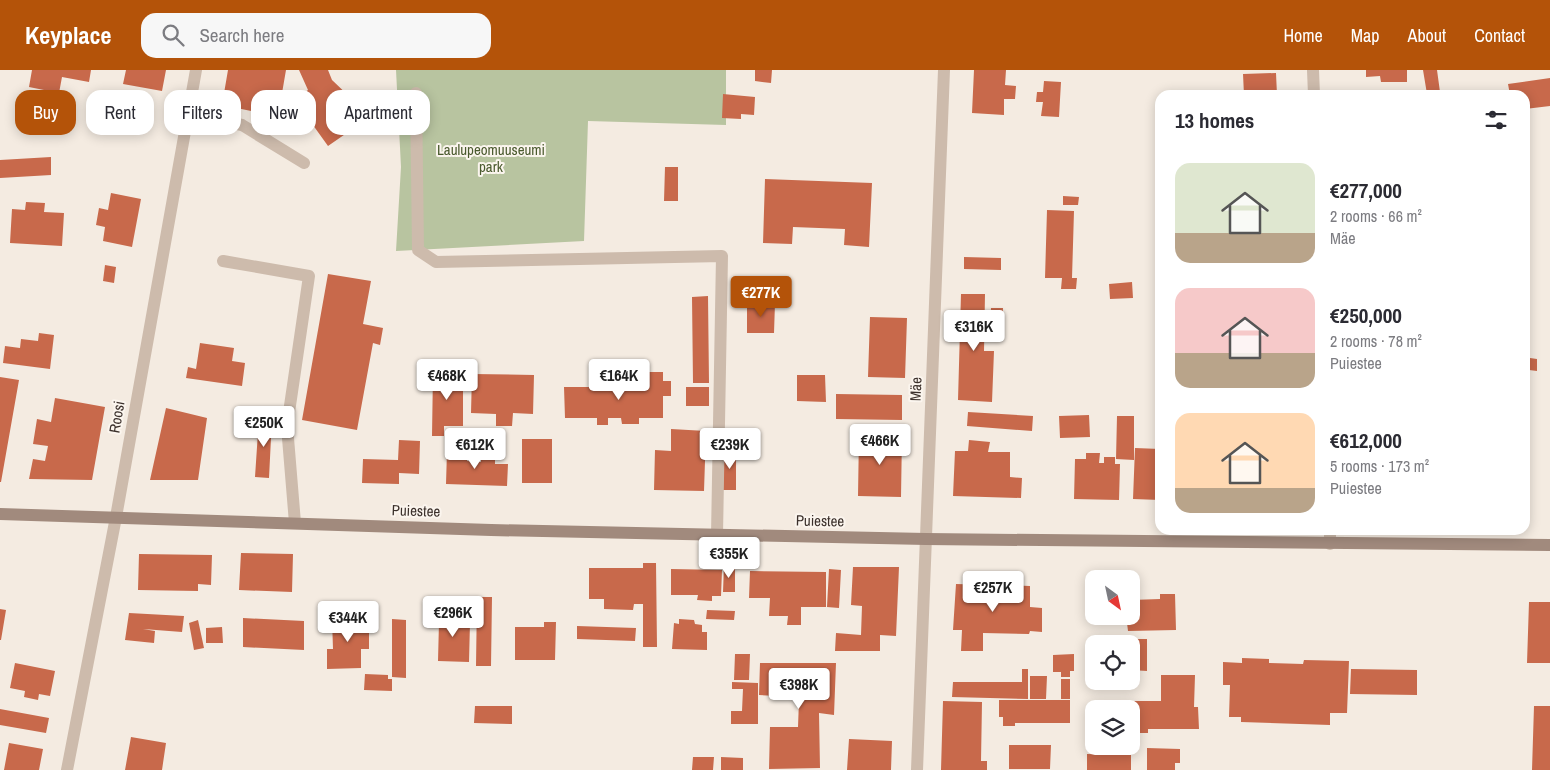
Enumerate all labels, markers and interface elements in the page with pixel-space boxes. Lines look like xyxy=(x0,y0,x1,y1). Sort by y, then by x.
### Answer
search box xyxy=(141,13,491,58)
text: Keyplace xyxy=(25,19,111,51)
icon: search xyxy=(159,21,187,49)
text: Search here xyxy=(199,22,284,48)
text: Home xyxy=(1283,23,1323,48)
text: Map xyxy=(1351,23,1380,48)
text: About xyxy=(1408,23,1446,48)
text: Contact xyxy=(1474,23,1525,48)
chip: Buy xyxy=(15,90,76,135)
chip: Rent xyxy=(86,90,154,135)
chip: Filters xyxy=(164,90,241,135)
chip: New xyxy=(251,90,316,135)
chip: Apartment xyxy=(326,90,430,135)
text: 13 homes xyxy=(1175,106,1254,135)
icon: filters xyxy=(1482,106,1510,134)
park label: Laulupeomuuseumi park xyxy=(437,139,545,177)
text: €277,000 xyxy=(1330,176,1402,205)
icon: home xyxy=(1215,183,1275,243)
text: 2 rooms · 66 m² xyxy=(1330,205,1422,227)
text: Mäe xyxy=(1330,227,1356,249)
pin: €277K xyxy=(726,276,796,318)
text: €277K xyxy=(742,281,780,303)
text: €250,000 xyxy=(1330,301,1402,330)
icon: home xyxy=(1215,308,1275,368)
pin: €316K xyxy=(939,310,1009,352)
text: €316K xyxy=(955,315,993,337)
text: 2 rooms · 78 m² xyxy=(1330,330,1422,352)
text: Puiestee xyxy=(1330,352,1382,374)
pin: €468K xyxy=(412,358,482,401)
pin: €164K xyxy=(584,358,654,401)
text: €468K xyxy=(428,364,466,386)
text: €164K xyxy=(600,364,638,386)
street label: Mäe xyxy=(905,377,926,401)
street label: Roosi xyxy=(103,399,130,435)
pin: €250K xyxy=(229,406,299,448)
text: €250K xyxy=(245,411,283,433)
pin: €466K xyxy=(845,424,915,466)
text: €612,000 xyxy=(1330,426,1402,455)
pin: €612K xyxy=(440,428,510,470)
pin: €239K xyxy=(695,428,765,470)
text: €466K xyxy=(861,429,899,451)
text: €612K xyxy=(456,433,494,455)
text: €239K xyxy=(711,433,749,455)
icon: home xyxy=(1215,433,1275,493)
text: 5 rooms · 173 m² xyxy=(1330,455,1429,477)
text: Puiestee xyxy=(1330,477,1382,499)
street label: Puiestee xyxy=(391,499,441,522)
street label: Puiestee xyxy=(796,510,845,531)
pin: €355K xyxy=(694,536,764,579)
text: €355K xyxy=(710,542,748,564)
pin: €257K xyxy=(958,570,1028,613)
north arrow xyxy=(1085,570,1140,625)
map controls xyxy=(1085,570,1140,755)
text: €257K xyxy=(974,576,1012,598)
pin: €296K xyxy=(418,596,488,638)
pin: €344K xyxy=(313,600,383,643)
text: €296K xyxy=(434,601,472,623)
text: €344K xyxy=(329,606,367,628)
button: locate xyxy=(1085,635,1140,690)
pin: €398K xyxy=(764,668,834,710)
text: €398K xyxy=(780,673,818,695)
button: layers xyxy=(1085,700,1140,755)

